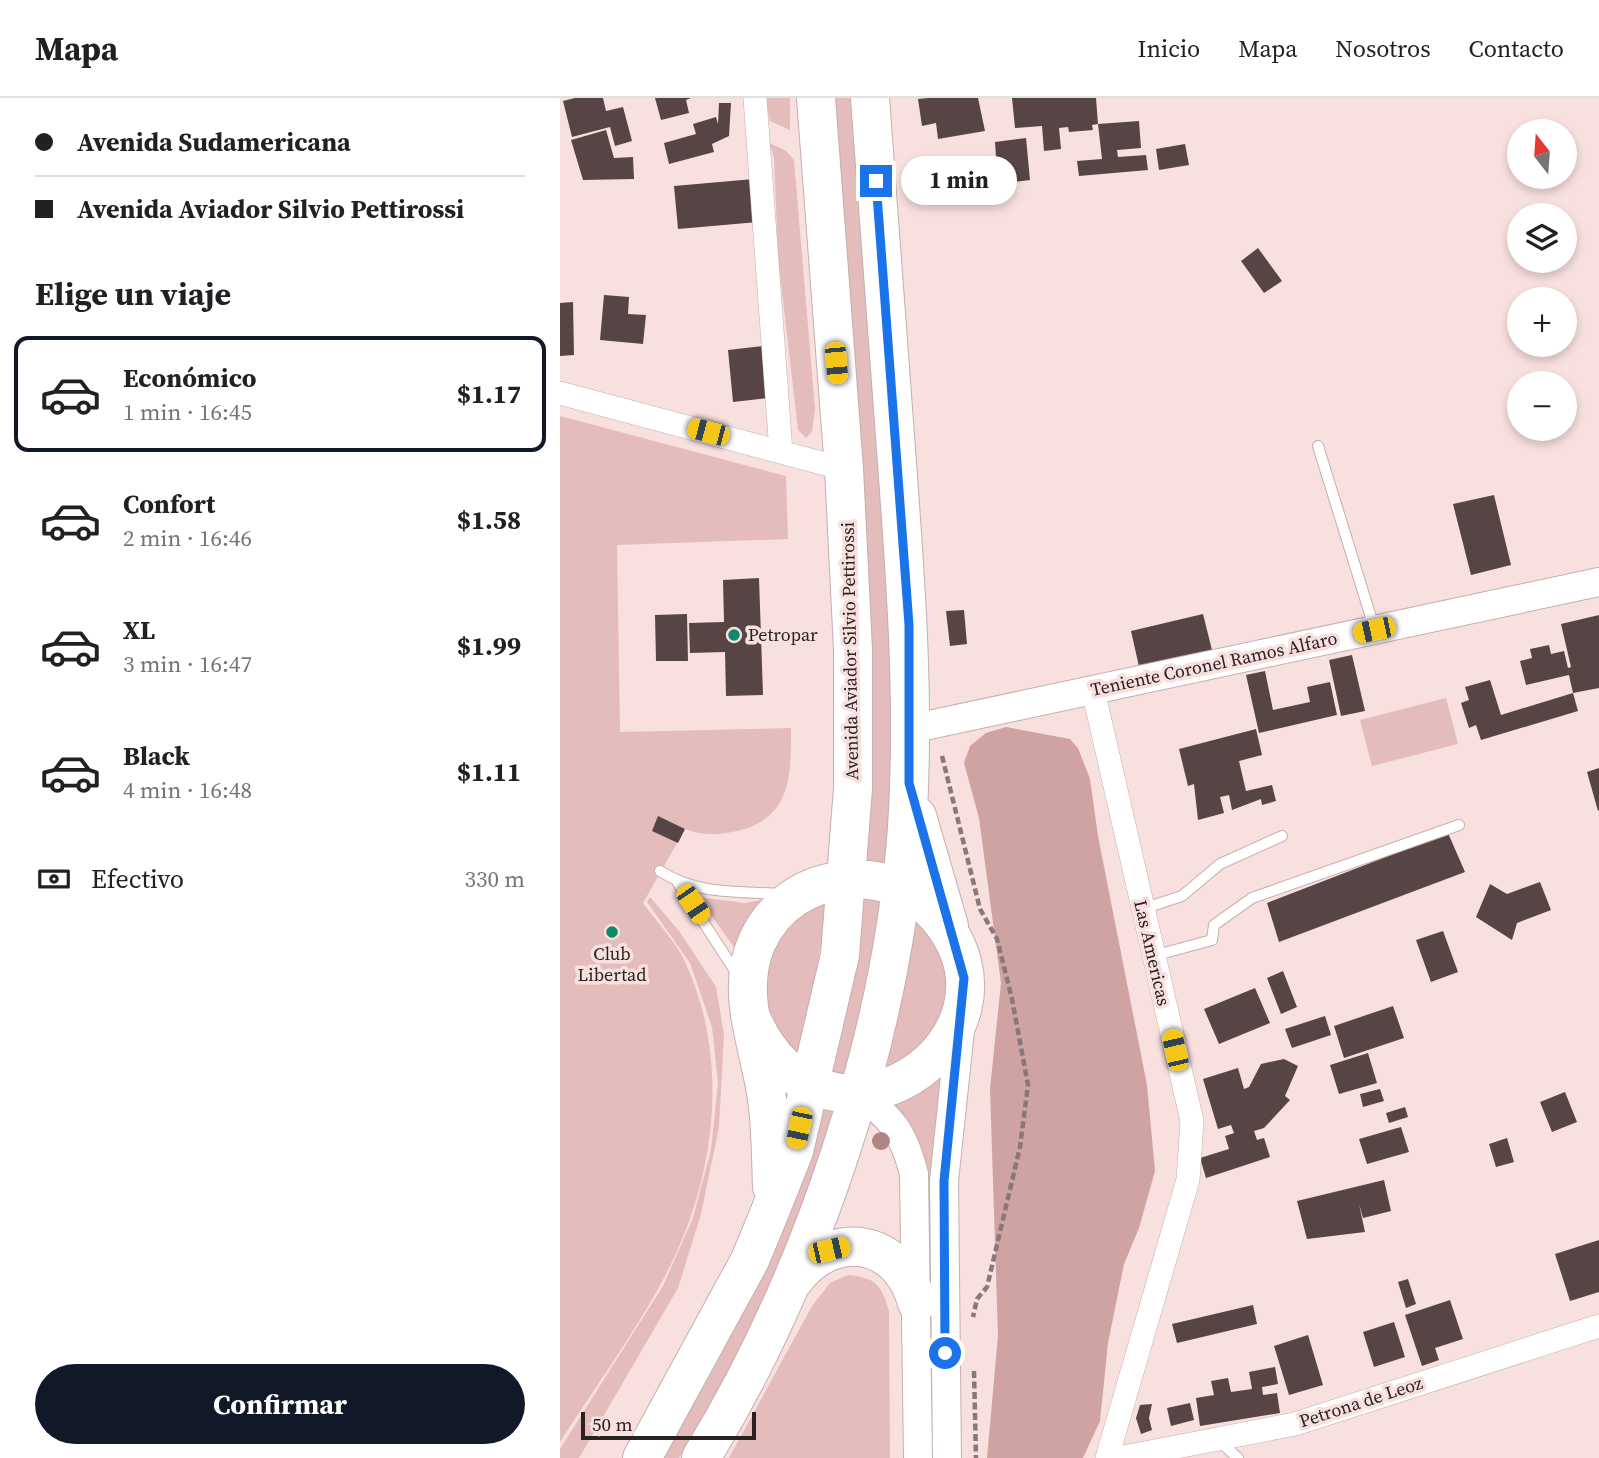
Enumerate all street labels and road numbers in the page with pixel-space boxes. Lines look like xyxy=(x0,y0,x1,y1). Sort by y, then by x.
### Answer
street label: Avenida Aviador Silvio Pettirossi xyxy=(835,522,864,780)
street label: Teniente Coronel Ramos Alfaro xyxy=(1088,625,1340,702)
street label: Las Americas xyxy=(1128,897,1177,1008)
street label: Petrona de Leoz xyxy=(1296,1370,1426,1433)

